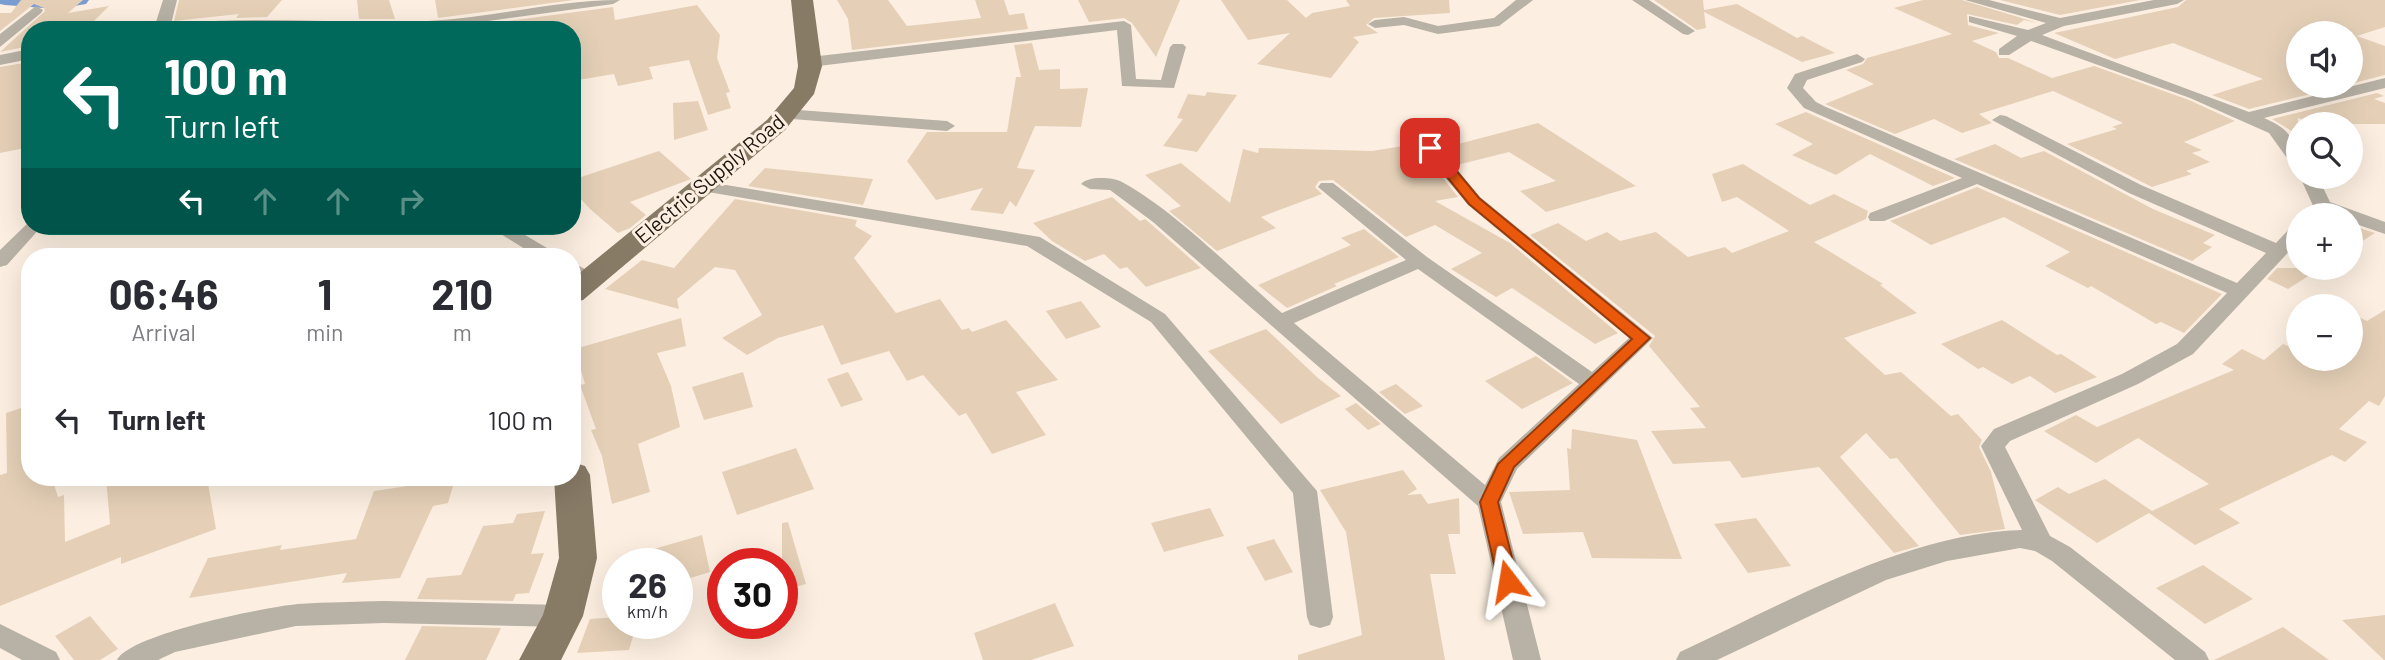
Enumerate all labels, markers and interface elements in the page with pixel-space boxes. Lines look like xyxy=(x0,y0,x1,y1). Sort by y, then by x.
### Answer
map controls xyxy=(2286,21,2363,371)
button: sound xyxy=(2286,21,2363,98)
text: 100 m xyxy=(164,46,288,105)
icon: left xyxy=(49,49,140,140)
text: Turn left xyxy=(164,106,281,144)
street label: Electric Supply Road xyxy=(629,108,789,248)
button: search xyxy=(2286,112,2363,189)
pin xyxy=(1400,118,1460,178)
icon: arrive xyxy=(1411,129,1449,167)
icon: left xyxy=(173,182,211,220)
icon: ahead xyxy=(246,182,284,220)
icon: ahead xyxy=(319,182,357,220)
icon: right xyxy=(392,182,430,220)
button: + xyxy=(2286,203,2363,280)
text: 06:46 xyxy=(109,268,218,318)
text: 1 xyxy=(317,268,332,318)
text: 210 xyxy=(431,268,493,318)
button: − xyxy=(2286,294,2363,371)
text: Arrival xyxy=(131,318,196,346)
text: min xyxy=(306,318,343,346)
text: m xyxy=(453,318,472,346)
icon: left xyxy=(49,401,87,439)
text: Turn left xyxy=(108,404,206,435)
text: 100 m xyxy=(488,404,553,435)
position arrow xyxy=(1471,544,1545,618)
speed limit sign: 30 xyxy=(707,548,798,639)
text: 26 xyxy=(628,563,667,605)
text: km/h xyxy=(627,600,668,622)

